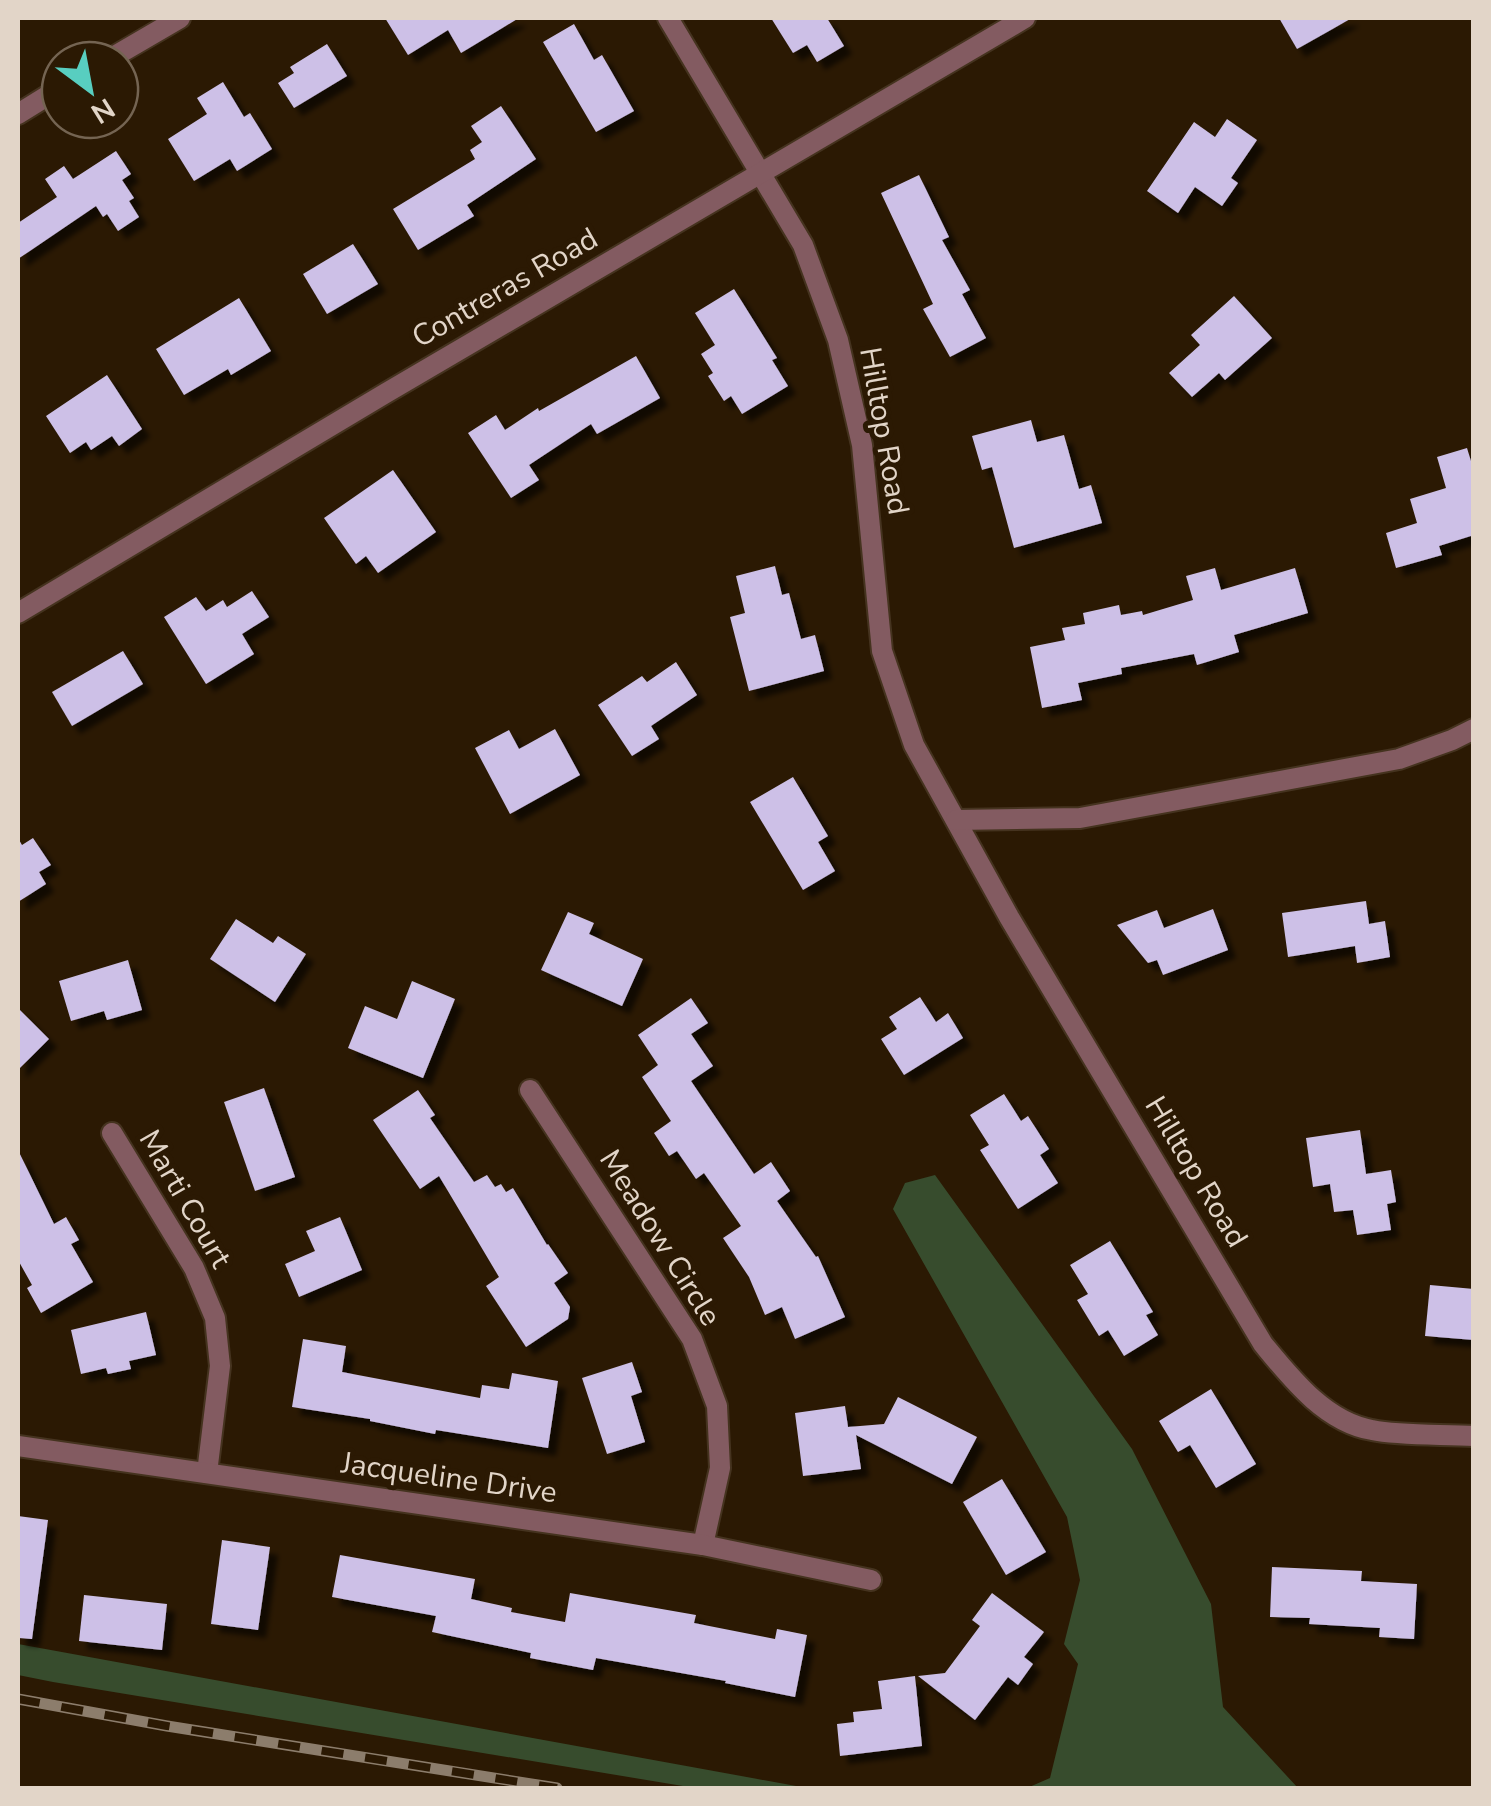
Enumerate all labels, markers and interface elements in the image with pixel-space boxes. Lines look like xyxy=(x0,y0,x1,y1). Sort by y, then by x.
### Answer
north arrow xyxy=(40,40,140,140)
text: N xyxy=(84,89,122,132)
street label: Contreras Road xyxy=(405,218,605,358)
street label: Hilltop Road xyxy=(849,344,919,518)
street label: Hilltop Road xyxy=(1135,1089,1257,1255)
street label: Marti Court xyxy=(129,1123,241,1276)
street label: Meadow Circle xyxy=(589,1142,731,1334)
street label: Jacqueline Drive xyxy=(338,1442,559,1513)

